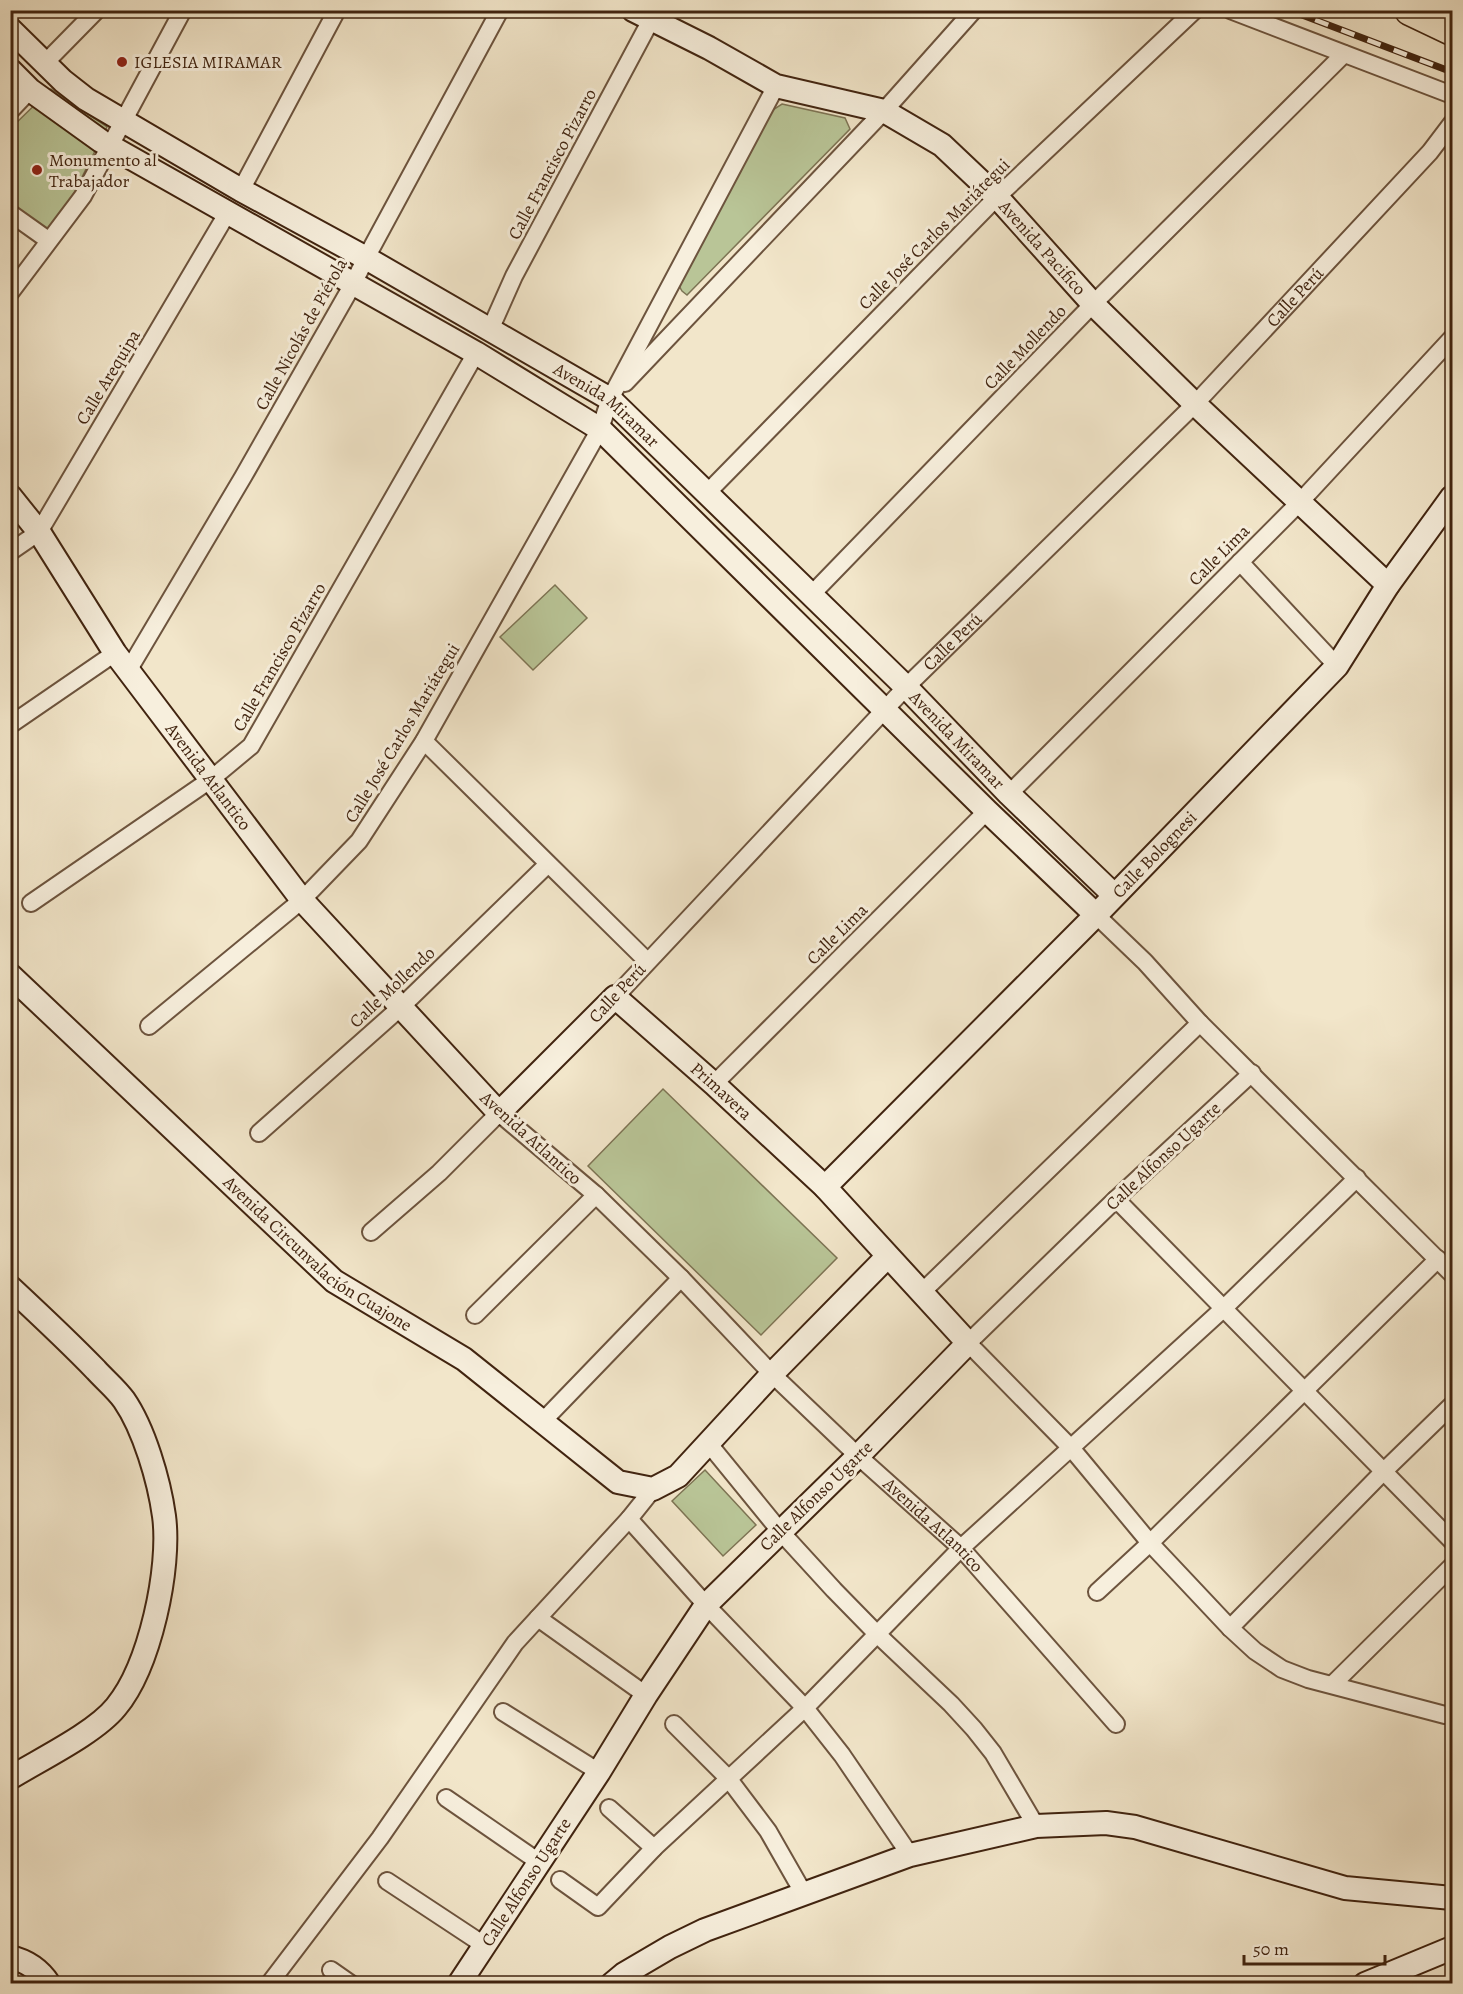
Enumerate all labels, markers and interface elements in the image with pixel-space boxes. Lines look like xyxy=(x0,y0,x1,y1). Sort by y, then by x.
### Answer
place label: IGLESIA MIRAMAR xyxy=(134,50,282,74)
marker: IGLESIA MIRAMAR xyxy=(115,55,129,69)
street label: Calle Francisco Pizarro xyxy=(502,84,602,244)
place label: Monumento al Trabajador xyxy=(49,148,157,193)
street label: Calle José Carlos Mariátegui xyxy=(853,153,1015,315)
marker: Monumento al Trabajador xyxy=(30,163,44,177)
street label: Avenida Pacifico xyxy=(993,194,1092,301)
street label: Calle Nicolás de Piérola xyxy=(249,253,353,414)
street label: Calle Perú xyxy=(1261,262,1329,332)
street label: Calle Mollendo xyxy=(978,299,1072,395)
street label: Calle Arequipa xyxy=(70,324,146,429)
street label: Avenida Miramar xyxy=(548,356,665,453)
street label: Calle Lima xyxy=(1183,519,1255,591)
street label: Calle Francisco Pizarro xyxy=(227,578,331,736)
street label: Calle Perú xyxy=(917,607,987,676)
street label: Calle José Carlos Mariátegui xyxy=(339,639,465,827)
street label: Avenida Miramar xyxy=(903,685,1010,795)
street label: Avenida Atlantico xyxy=(159,717,257,835)
street label: Calle Bolognesi xyxy=(1107,806,1202,903)
street label: Calle Lima xyxy=(801,898,873,970)
street label: Calle Mollendo xyxy=(344,941,440,1033)
street label: Calle Perú xyxy=(583,958,651,1028)
street label: Primavera xyxy=(685,1057,758,1126)
street label: Avenida Atlantico xyxy=(474,1085,587,1190)
street label: Calle Alfonso Ugarte xyxy=(1100,1096,1226,1216)
street label: Avenida Circunvalación Cuajone xyxy=(217,1170,416,1337)
street label: Calle Alfonso Ugarte xyxy=(754,1436,878,1556)
street label: Avenida Atlantico xyxy=(877,1471,989,1577)
street label: Calle Alfonso Ugarte xyxy=(475,1813,577,1951)
scale bar xyxy=(1244,1928,1385,1966)
text: 50 m xyxy=(1253,1937,1289,1961)

